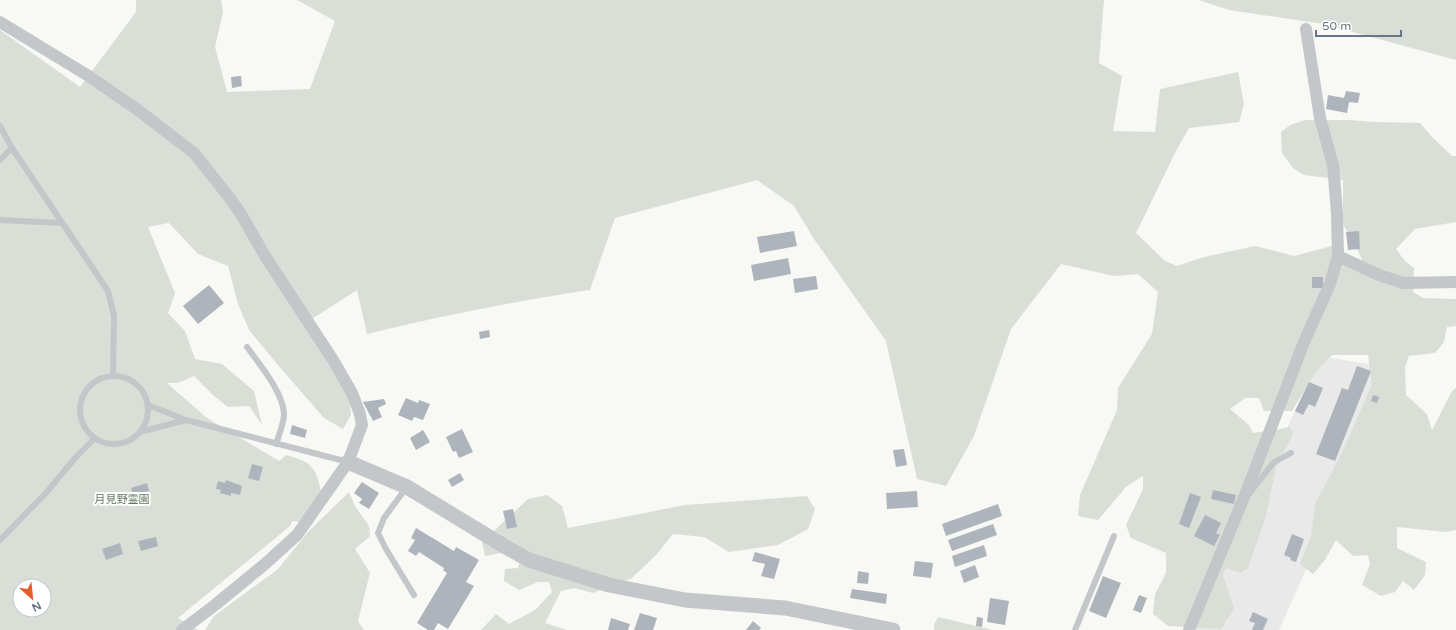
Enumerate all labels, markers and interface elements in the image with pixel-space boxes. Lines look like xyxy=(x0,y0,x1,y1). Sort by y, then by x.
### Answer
scale bar xyxy=(1316,12,1401,38)
text: 50 m xyxy=(1322,19,1351,33)
park label: 月見野霊園 xyxy=(95,493,150,506)
north arrow xyxy=(12,578,52,618)
text: N xyxy=(29,599,43,614)

